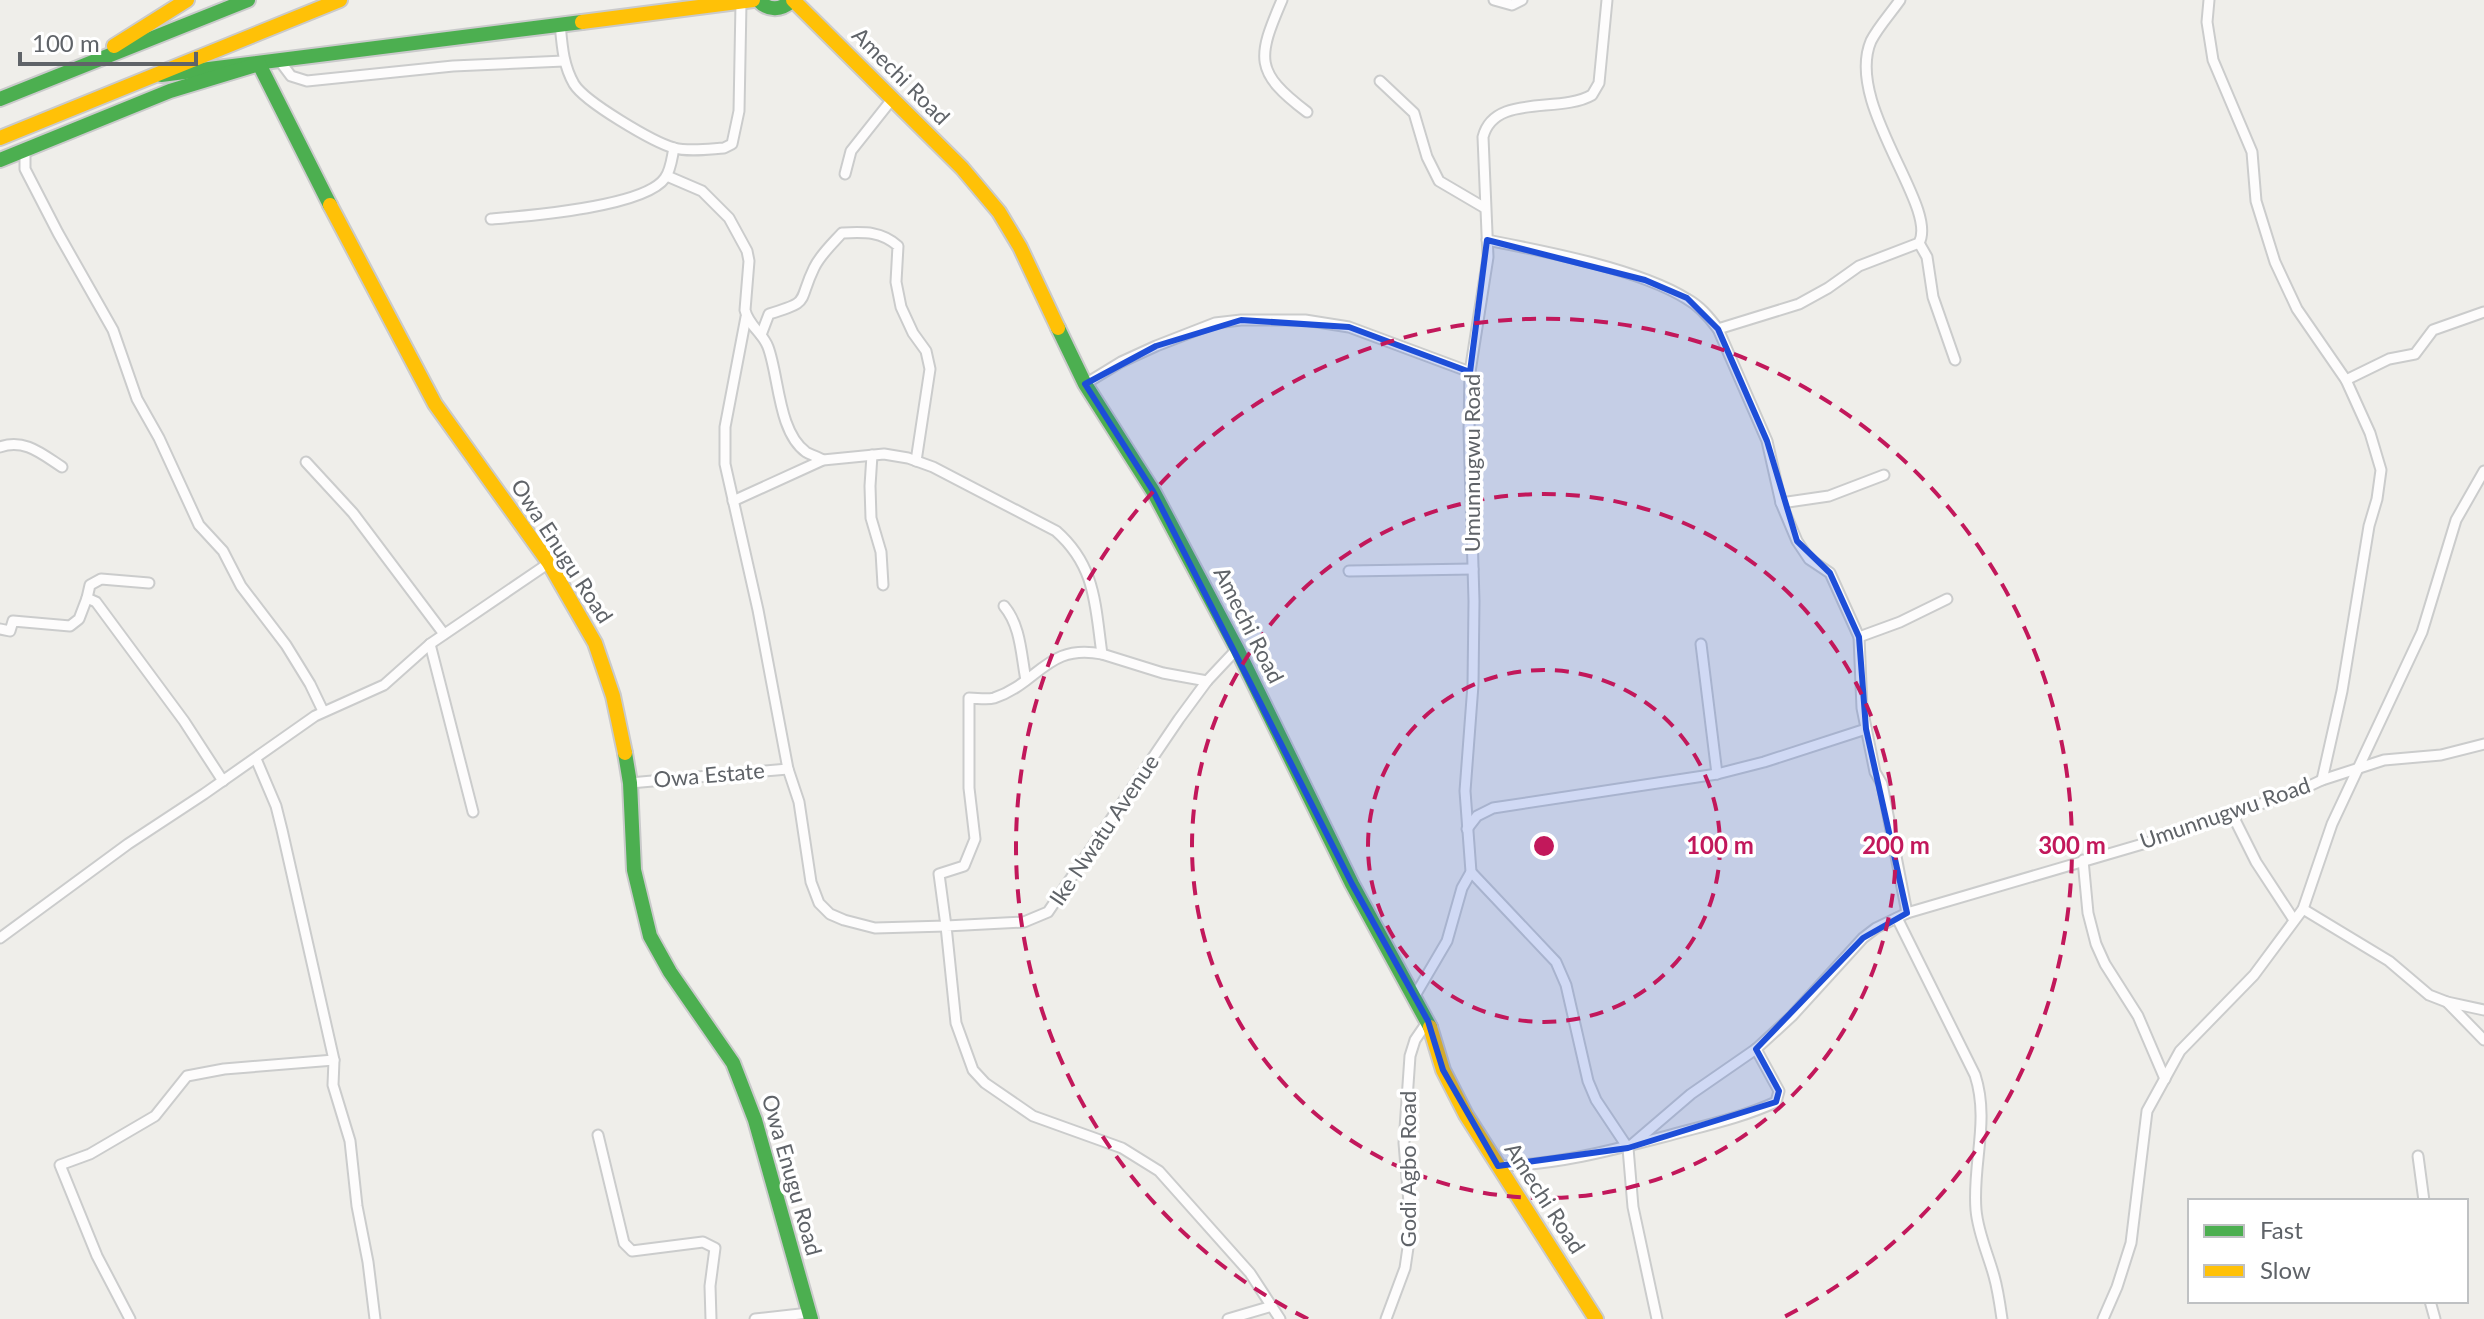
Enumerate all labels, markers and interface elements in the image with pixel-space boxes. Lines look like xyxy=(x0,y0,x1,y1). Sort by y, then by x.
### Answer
scale bar xyxy=(20,16,196,66)
street label: Amechi Road xyxy=(847,21,956,130)
text: 100 m xyxy=(32,28,100,57)
street label: Umunnugwu Road xyxy=(1458,374,1485,552)
street label: Owa Enugu Road xyxy=(506,474,619,628)
street label: Amechi Road xyxy=(1209,562,1290,688)
street label: Ike Nwatu Avenue xyxy=(1043,749,1164,910)
street label: Owa Estate xyxy=(652,756,766,793)
street label: Umunnugwu Road xyxy=(2136,771,2314,854)
text: 100 m xyxy=(1686,830,1754,859)
text: 200 m xyxy=(1862,830,1930,859)
text: 300 m xyxy=(2038,830,2106,859)
centre of rings xyxy=(1530,832,1558,860)
street label: Owa Enugu Road xyxy=(757,1091,828,1259)
street label: Godi Agbo Road xyxy=(1394,1091,1421,1247)
street label: Amechi Road xyxy=(1499,1137,1591,1258)
legend xyxy=(2188,1199,2468,1303)
text: Fast xyxy=(2260,1215,2303,1244)
text: Slow xyxy=(2260,1255,2311,1284)

